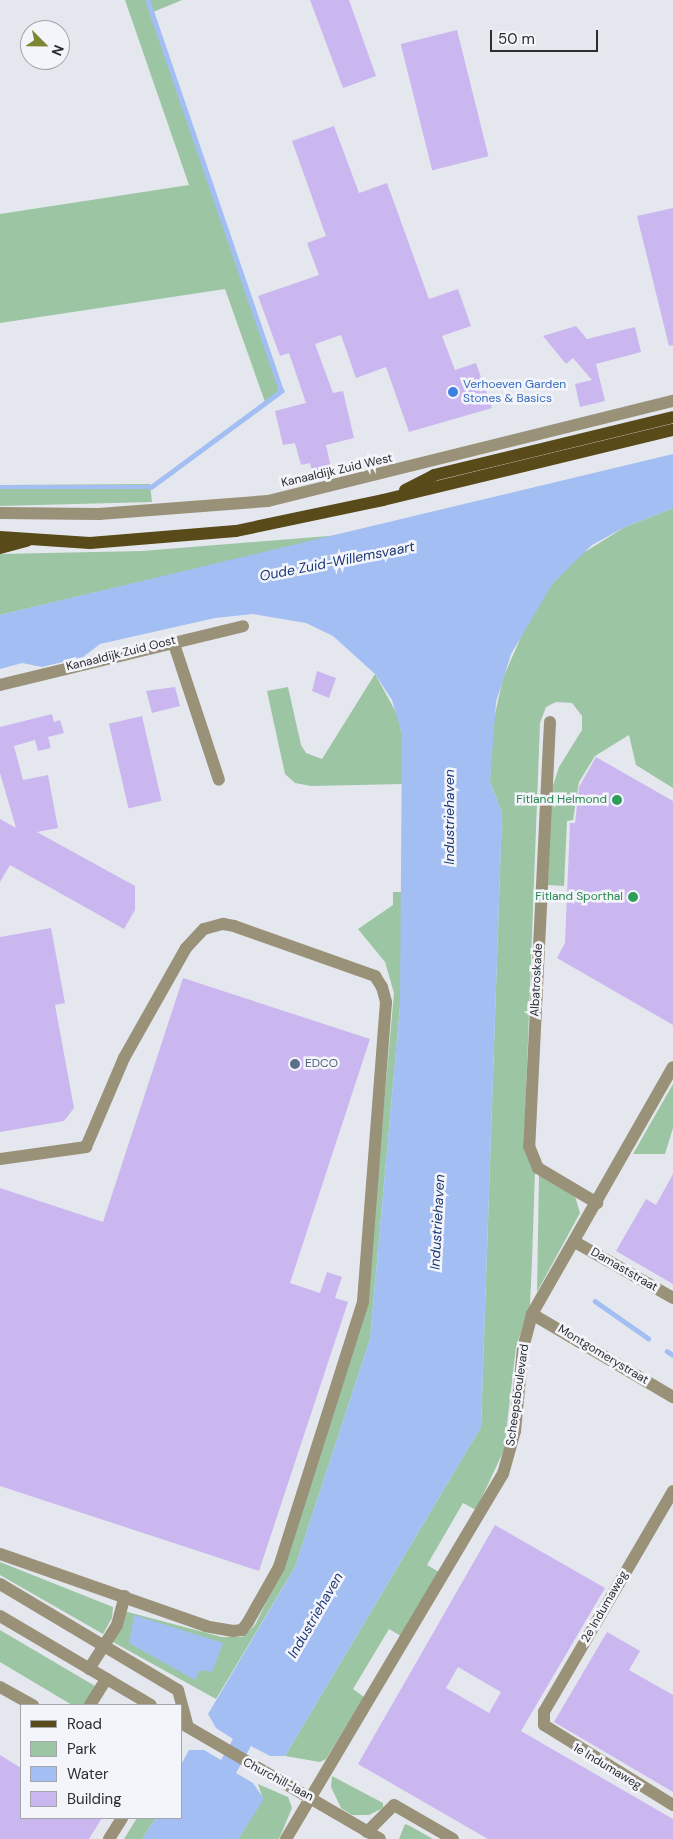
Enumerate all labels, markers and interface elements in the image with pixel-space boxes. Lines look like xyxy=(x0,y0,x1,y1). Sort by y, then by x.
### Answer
north arrow xyxy=(20,20,70,70)
scale bar xyxy=(493,20,600,52)
text: 50 m xyxy=(498,29,535,49)
text: N xyxy=(48,42,68,59)
place label: Verhoeven Garden Stones & Basics xyxy=(463,378,566,406)
marker: Verhoeven Garden Stones & Basics xyxy=(447,386,459,398)
street label: Kanaaldijk Zuid West xyxy=(280,451,394,491)
water label: Oude Zuid-Willemsvaart xyxy=(258,538,416,584)
street label: Kanaaldijk Zuid Oost xyxy=(65,633,177,675)
water label: Industriehaven xyxy=(441,769,457,865)
place label: Fitland Helmond xyxy=(516,793,607,807)
marker: Fitland Helmond xyxy=(611,794,623,806)
place label: Fitland Sporthal xyxy=(535,890,623,904)
marker: Fitland Sporthal xyxy=(627,891,639,903)
street label: Albatroskade xyxy=(528,943,546,1017)
place label: EDCO xyxy=(305,1057,338,1071)
marker: EDCO xyxy=(289,1058,301,1070)
water label: Industriehaven xyxy=(426,1174,448,1270)
street label: Damaststraat xyxy=(588,1245,660,1295)
street label: Montgomerystraat xyxy=(555,1322,651,1388)
street label: Scheepsboulevard xyxy=(504,1343,532,1447)
water label: Industriehaven xyxy=(284,1569,346,1661)
street label: 2e Indumaweg xyxy=(579,1569,631,1645)
legend xyxy=(20,1704,182,1819)
text: Road xyxy=(67,1714,102,1734)
text: Park xyxy=(67,1739,97,1759)
street label: 1e Indumaweg xyxy=(570,1741,644,1793)
street label: Churchill-laan xyxy=(240,1755,316,1805)
text: Water xyxy=(67,1764,108,1784)
text: Building xyxy=(67,1789,122,1809)

